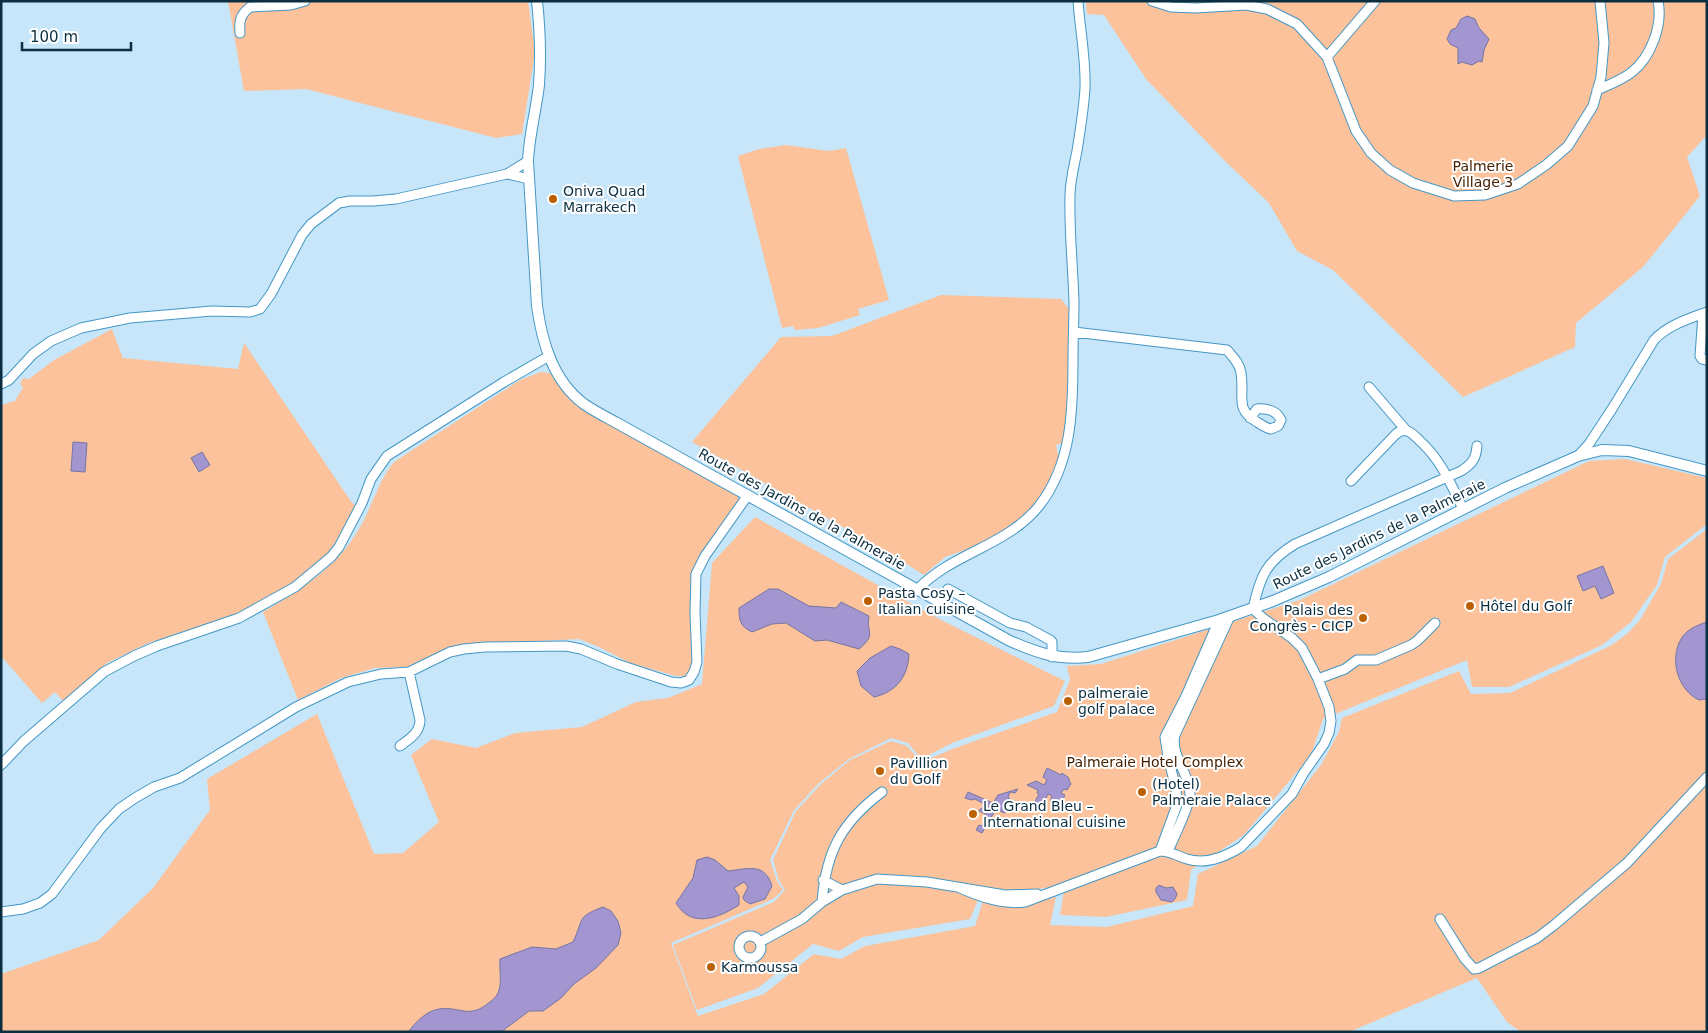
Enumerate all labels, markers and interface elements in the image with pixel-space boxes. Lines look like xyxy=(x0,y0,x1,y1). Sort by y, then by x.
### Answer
scale bar xyxy=(22,20,131,52)
text: 100 m xyxy=(30,28,78,46)
park label: Palmerie Village 3 xyxy=(1453,158,1513,190)
place label: Oniva Quad Marrakech xyxy=(563,183,645,215)
marker: Oniva Quad Marrakech xyxy=(547,193,559,205)
street label: Route des Jardins de la Palmeraie xyxy=(696,445,908,573)
street label: Route des Jardins de la Palmeraie xyxy=(1270,475,1488,593)
place label: Pasta Cosy – Italian cuisine xyxy=(878,585,975,617)
marker: Pasta Cosy – Italian cuisine xyxy=(862,595,874,607)
place label: Hôtel du Golf xyxy=(1480,598,1573,614)
marker: Hôtel du Golf xyxy=(1464,600,1476,612)
place label: Palais des Congrès - CICP xyxy=(1249,602,1353,634)
marker: Palais des Congrès - CICP xyxy=(1357,612,1369,624)
place label: palmeraie golf palace xyxy=(1078,685,1155,717)
marker: palmeraie golf palace xyxy=(1062,695,1074,707)
park label: Palmeraie Hotel Complex xyxy=(1067,754,1243,770)
place label: Pavillion du Golf xyxy=(890,755,948,787)
marker: Pavillion du Golf xyxy=(874,765,886,777)
place label: (Hotel) Palmeraie Palace xyxy=(1152,776,1271,808)
marker: (Hotel) Palmeraie Palace xyxy=(1136,786,1148,798)
place label: Le Grand Bleu – International cuisine xyxy=(983,798,1126,830)
marker: Le Grand Bleu – International cuisine xyxy=(967,808,979,820)
place label: Karmoussa xyxy=(721,959,798,975)
marker: Karmoussa xyxy=(705,961,717,973)

